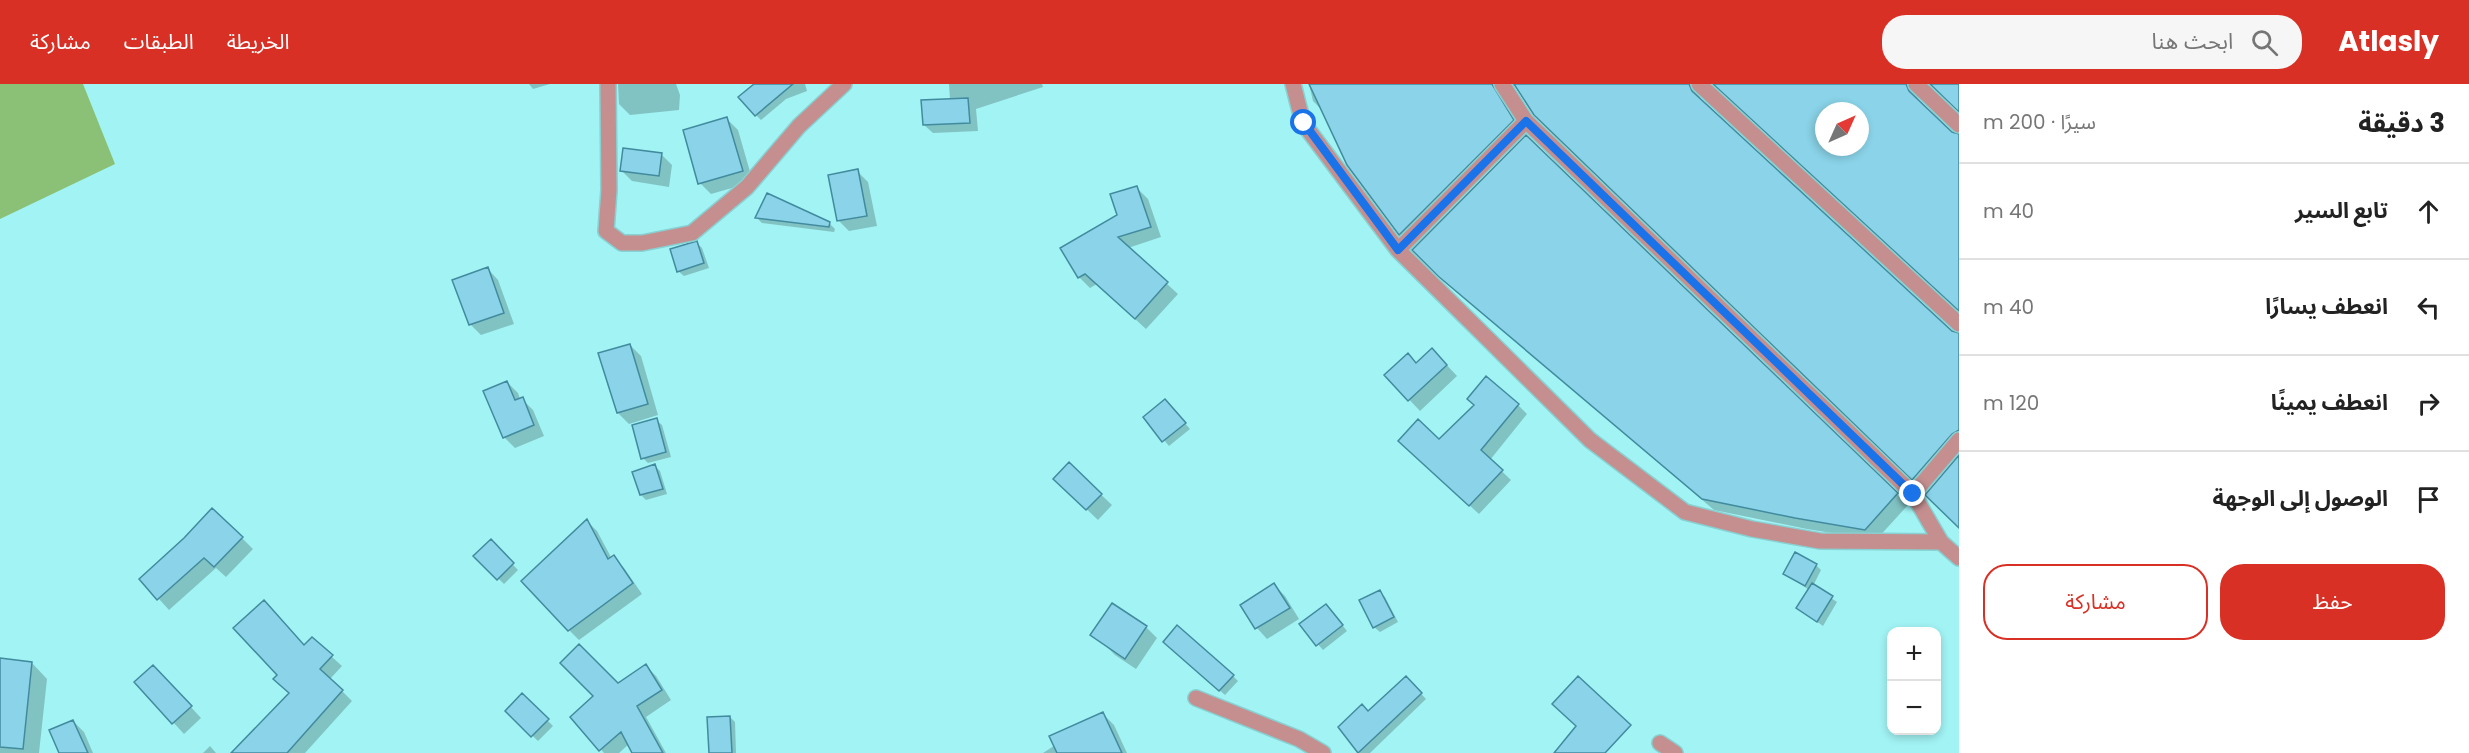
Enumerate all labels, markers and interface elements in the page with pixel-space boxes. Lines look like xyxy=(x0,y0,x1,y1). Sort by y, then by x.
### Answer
search box xyxy=(1882,15,2302,69)
text: Atlasly xyxy=(2338,22,2439,61)
text: ابحث هنا xyxy=(2151,26,2233,57)
icon: search xyxy=(2248,26,2281,59)
text: مشاركة xyxy=(30,27,91,56)
text: الطبقات xyxy=(124,27,194,56)
text: الخريطة xyxy=(227,27,290,56)
north arrow xyxy=(1815,102,1869,156)
text: 3 دقيقة xyxy=(2358,105,2445,141)
text: سيرًا · 200 m xyxy=(1983,108,2096,136)
route start xyxy=(1290,109,1316,135)
text: تابع السير xyxy=(2295,195,2388,226)
icon: ahead xyxy=(2412,195,2445,228)
text: 40 m xyxy=(1983,197,2034,225)
text: انعطف يسارًا xyxy=(2265,291,2388,322)
icon: left xyxy=(2412,291,2445,324)
text: 40 m xyxy=(1983,293,2034,321)
text: انعطف يمينًا xyxy=(2271,387,2388,418)
icon: right xyxy=(2412,387,2445,420)
text: 120 m xyxy=(1983,389,2039,417)
route end xyxy=(1899,480,1925,506)
text: الوصول إلى الوجهة xyxy=(2213,483,2388,514)
icon: arrive xyxy=(2412,483,2445,516)
button: مشاركة xyxy=(1983,564,2208,640)
button: حفظ xyxy=(2220,564,2445,640)
map controls xyxy=(1887,627,1941,735)
button: + xyxy=(1887,627,1941,681)
button: − xyxy=(1887,681,1941,735)

